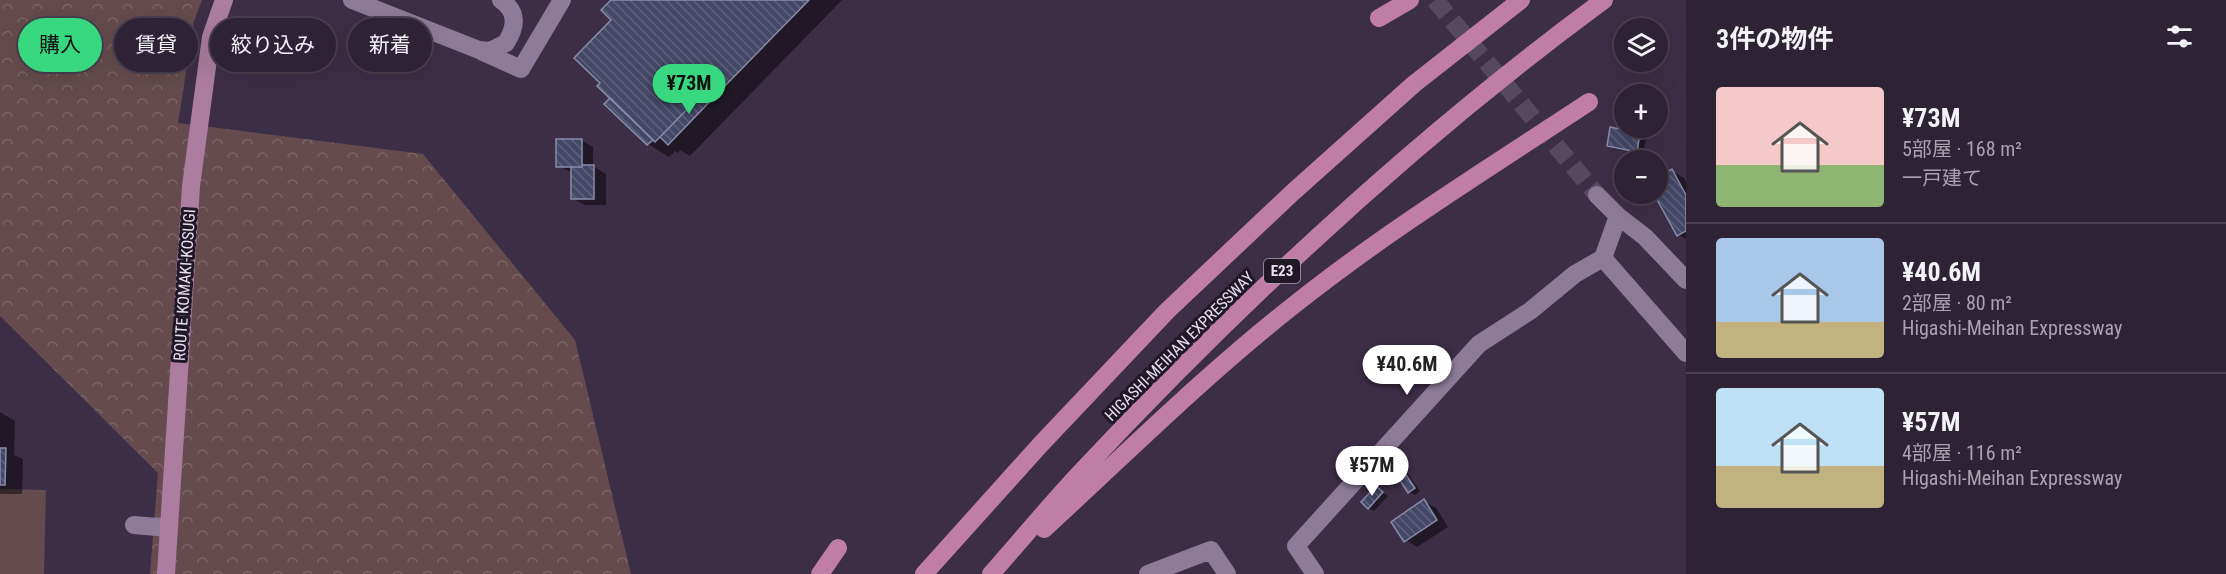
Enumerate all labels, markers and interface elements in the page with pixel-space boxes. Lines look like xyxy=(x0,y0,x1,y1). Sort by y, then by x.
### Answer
chip: 購入 xyxy=(18,18,102,72)
chip: 賃貸 xyxy=(114,18,198,72)
chip: 絞り込み xyxy=(210,18,336,72)
chip: 新着 xyxy=(348,18,432,72)
map controls xyxy=(1614,18,1668,204)
button: layers xyxy=(1614,18,1668,72)
icon: filters xyxy=(2163,20,2196,53)
text: 3件の物件 xyxy=(1716,24,1833,54)
pin: ¥73M xyxy=(653,64,725,115)
text: ¥73M xyxy=(667,71,711,95)
button: + xyxy=(1614,84,1668,138)
text: ¥73M xyxy=(1902,103,1960,133)
icon: home xyxy=(1764,111,1836,183)
text: 5部屋 · 168 m² xyxy=(1902,137,2022,161)
button: − xyxy=(1614,150,1668,204)
text: 一戸建て xyxy=(1902,166,1982,190)
street label: ROUTE KOMAKI-KOSUGI xyxy=(170,208,199,362)
text: ¥40.6M xyxy=(1902,257,1981,287)
road number: E23 xyxy=(1264,259,1300,283)
icon: home xyxy=(1764,262,1836,334)
street label: HIGASHI-MEIHAN EXPRESSWAY xyxy=(1101,267,1258,425)
text: 2部屋 · 80 m² xyxy=(1902,291,2012,315)
text: Higashi-Meihan Expressway xyxy=(1902,316,2122,340)
pin: ¥40.6M xyxy=(1358,345,1456,396)
text: ¥40.6M xyxy=(1377,352,1437,376)
text: ¥57M xyxy=(1902,407,1960,437)
icon: home xyxy=(1764,412,1836,484)
text: 4部屋 · 116 m² xyxy=(1902,441,2022,465)
pin: ¥57M xyxy=(1336,446,1408,497)
text: ¥57M xyxy=(1350,453,1394,477)
text: Higashi-Meihan Expressway xyxy=(1902,466,2122,490)

